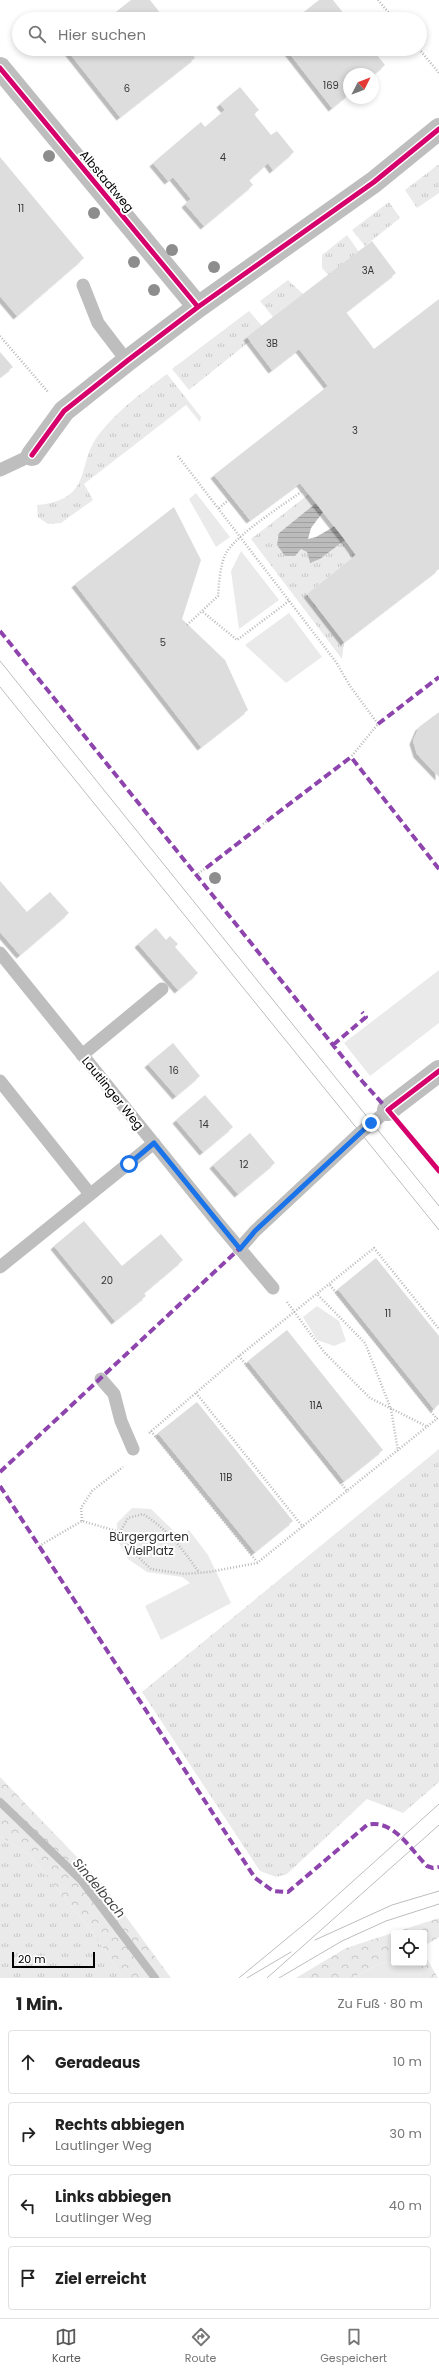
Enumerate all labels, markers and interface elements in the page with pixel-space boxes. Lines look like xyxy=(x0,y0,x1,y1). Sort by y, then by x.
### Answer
search box xyxy=(12,12,427,56)
icon: search xyxy=(26,23,48,45)
text: Hier suchen xyxy=(58,24,146,45)
north arrow xyxy=(343,68,379,104)
house number: 169 xyxy=(323,78,339,93)
house number: 6 xyxy=(124,81,130,96)
street label: Albstadtweg xyxy=(76,147,138,215)
house number: 4 xyxy=(220,150,226,165)
house number: 11 xyxy=(18,201,24,216)
house number: 3A xyxy=(362,263,375,278)
house number: 3B xyxy=(266,336,278,351)
house number: 3 xyxy=(352,423,358,438)
house number: 5 xyxy=(160,635,166,650)
street label: Lautlinger Weg xyxy=(78,1053,148,1133)
house number: 16 xyxy=(169,1063,179,1078)
route end xyxy=(362,1114,380,1132)
house number: 14 xyxy=(199,1117,209,1132)
route start xyxy=(120,1155,138,1173)
house number: 12 xyxy=(240,1157,249,1172)
house number: 20 xyxy=(101,1273,113,1288)
house number: 11 xyxy=(385,1306,391,1321)
house number: 11A xyxy=(309,1398,323,1413)
house number: 11B xyxy=(220,1470,232,1485)
park label: Bürgergarten VielPlatz xyxy=(109,1528,189,1559)
water label: Sindelbach xyxy=(68,1854,130,1922)
map controls xyxy=(391,1930,427,1966)
button: locate xyxy=(391,1930,427,1966)
scale bar xyxy=(12,1950,95,1969)
text: 20 m xyxy=(18,1951,46,1967)
text: 1 Min. xyxy=(16,1992,63,2016)
text: Zu Fuß · 80 m xyxy=(338,1994,423,2013)
icon: ahead xyxy=(17,2051,39,2073)
text: Geradeaus xyxy=(55,2052,140,2073)
text: 10 m xyxy=(393,2052,422,2071)
text: Rechts abbiegen xyxy=(55,2114,185,2135)
icon: right xyxy=(17,2123,39,2145)
text: 30 m xyxy=(389,2124,422,2143)
text: Lautlinger Weg xyxy=(55,2136,152,2155)
text: Links abbiegen xyxy=(55,2186,171,2207)
icon: left xyxy=(17,2195,39,2217)
text: 40 m xyxy=(389,2196,422,2215)
text: Lautlinger Weg xyxy=(55,2208,152,2227)
icon: arrive xyxy=(17,2267,39,2289)
text: Ziel erreicht xyxy=(55,2268,146,2289)
tab: Karte xyxy=(52,2326,81,2367)
tab: Route xyxy=(185,2326,216,2367)
tab: Gespeichert xyxy=(320,2326,387,2367)

